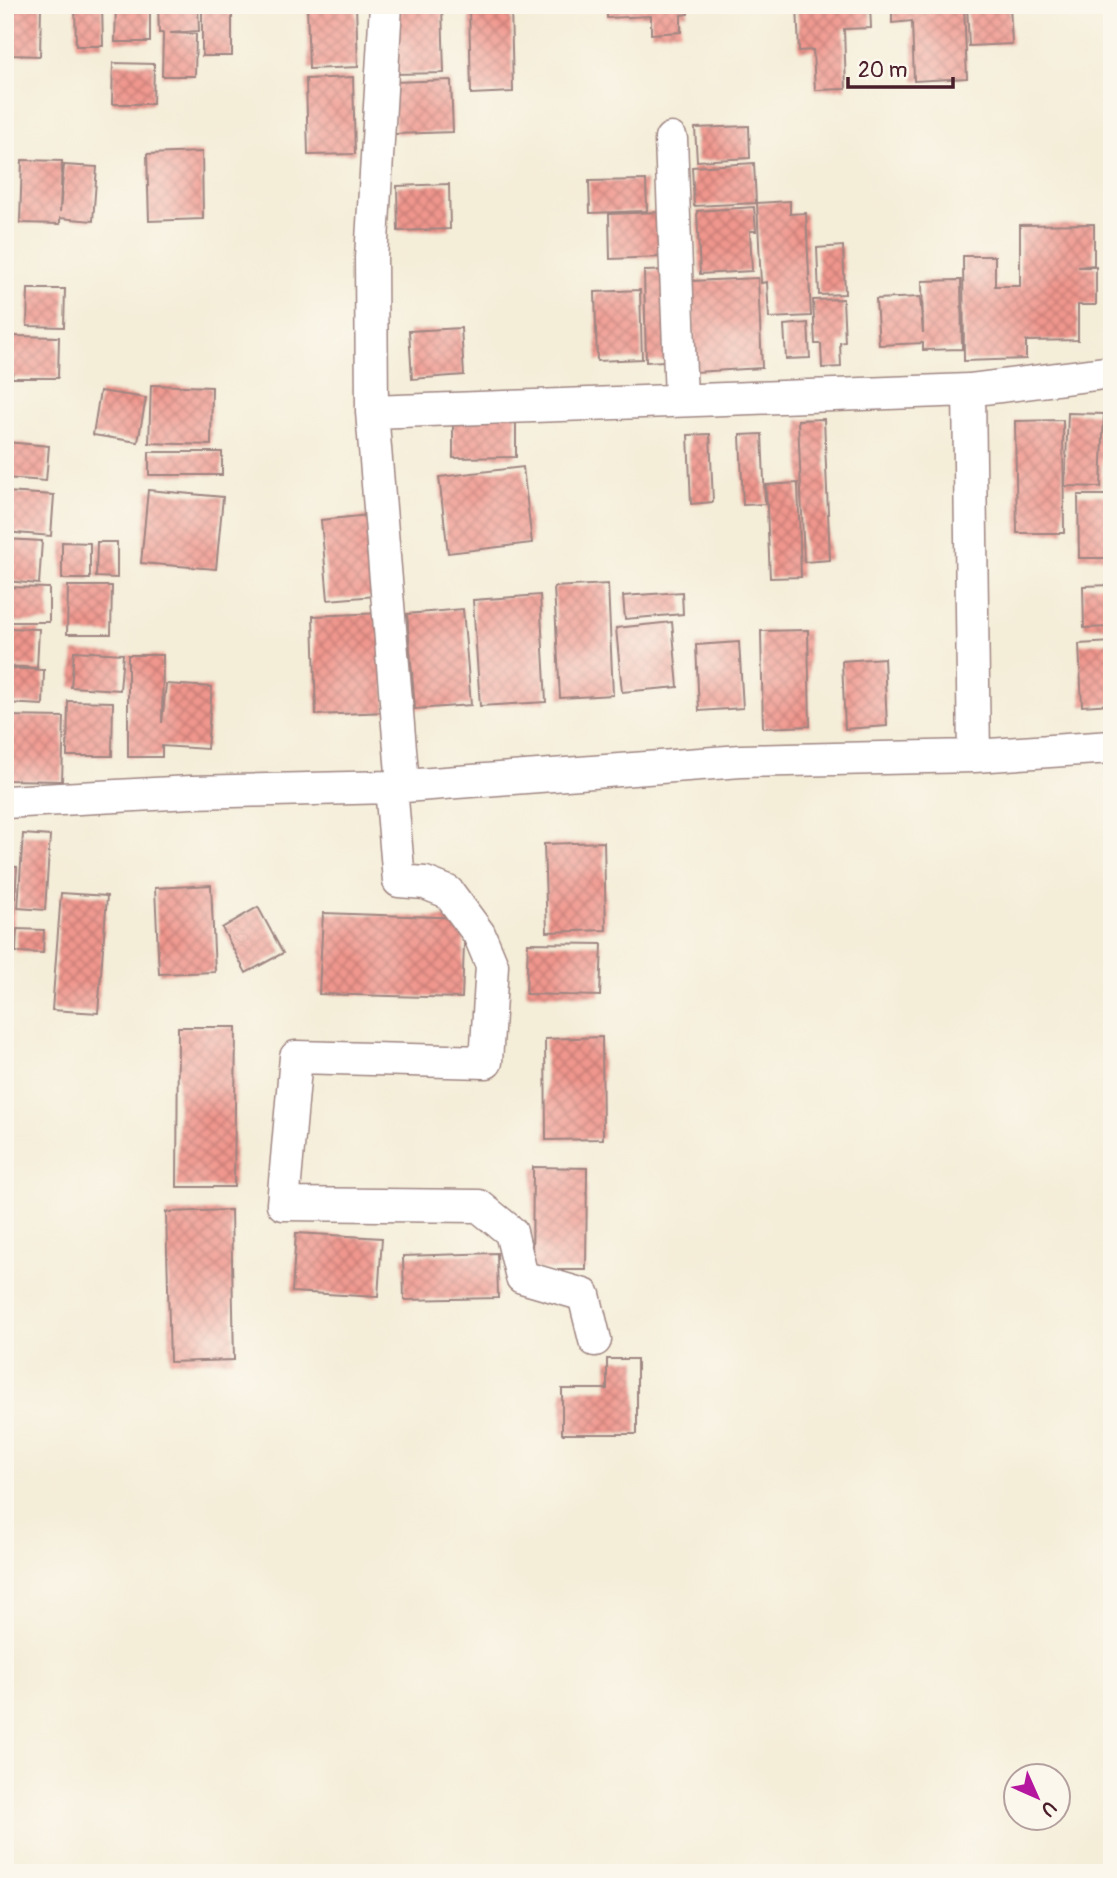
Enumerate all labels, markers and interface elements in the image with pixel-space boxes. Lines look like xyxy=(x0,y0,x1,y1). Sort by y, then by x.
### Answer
scale bar xyxy=(848,46,953,90)
text: 20 m xyxy=(858,57,907,84)
north arrow xyxy=(1002,1762,1072,1832)
text: U xyxy=(1035,1795,1061,1821)

